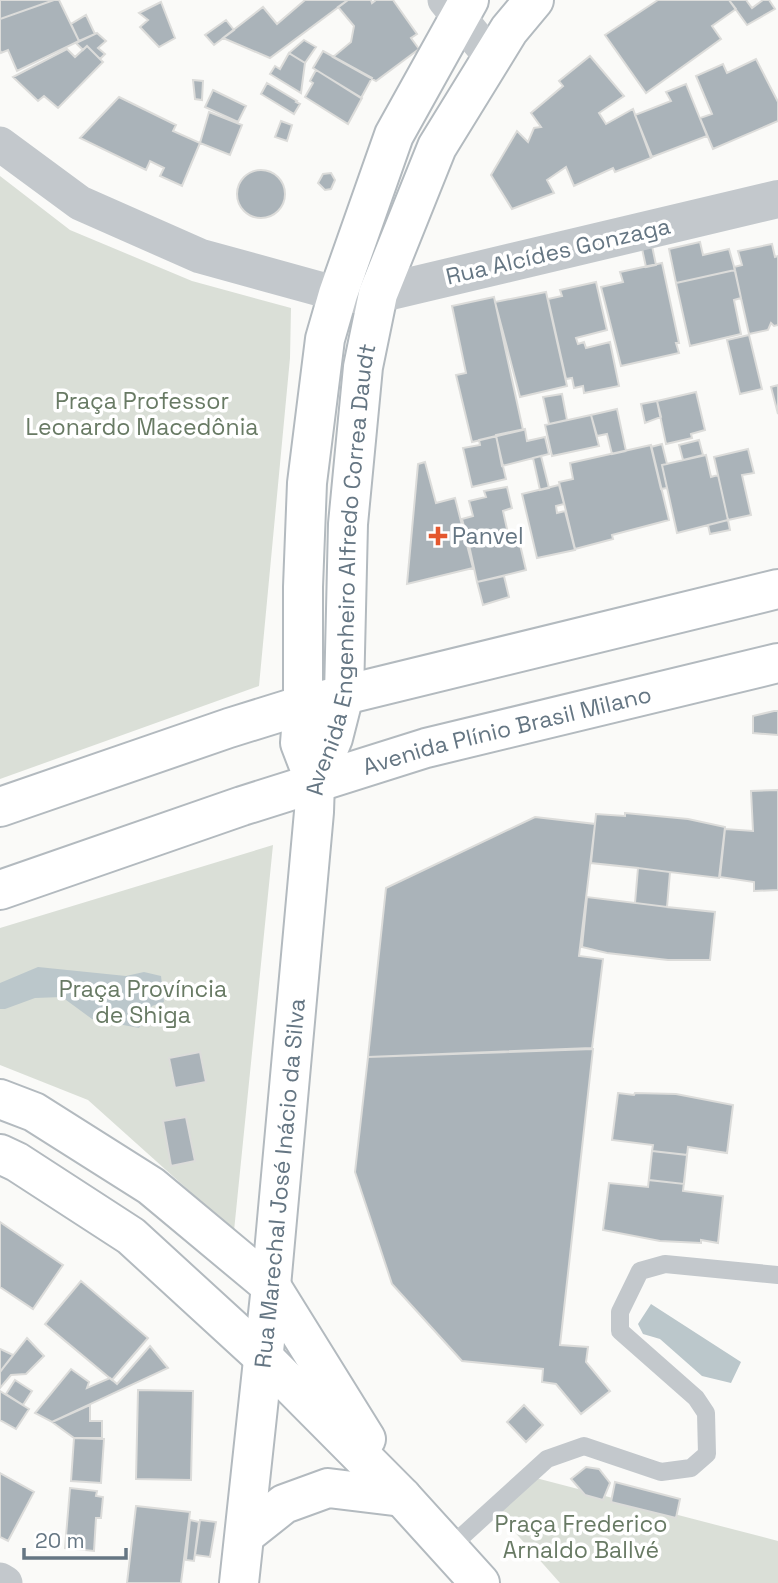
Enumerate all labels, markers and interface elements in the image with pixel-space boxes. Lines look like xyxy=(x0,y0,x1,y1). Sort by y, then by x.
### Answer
street label: Rua Alcídes Gonzaga xyxy=(443,211,673,291)
street label: Avenida Engenheiro Alfredo Correa Daudt xyxy=(300,341,382,796)
park label: Praça Professor Leonardo Macedônia xyxy=(26,386,259,442)
place label: Panvel xyxy=(452,521,524,551)
marker: Panvel xyxy=(430,528,446,544)
street label: Avenida Plínio Brasil Milano xyxy=(359,679,655,782)
park label: Praça Província de Shiga xyxy=(59,974,227,1030)
street label: Rua Marechal José Inácio da Silva xyxy=(247,997,312,1369)
park label: Praça Frederico Arnaldo Ballvé xyxy=(495,1509,667,1565)
scale bar xyxy=(24,1516,126,1560)
text: 20 m xyxy=(35,1527,85,1554)

